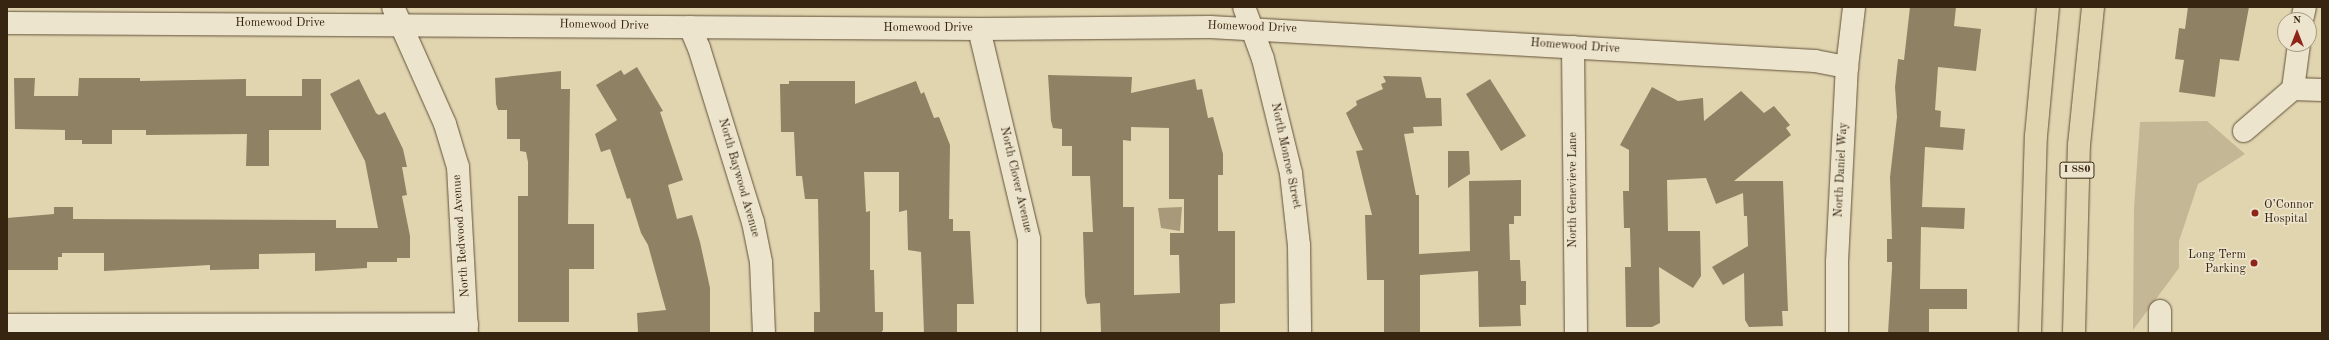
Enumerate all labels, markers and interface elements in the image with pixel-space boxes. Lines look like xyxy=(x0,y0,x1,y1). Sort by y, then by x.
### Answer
north arrow xyxy=(2277,12,2317,52)
text: N xyxy=(2293,15,2301,26)
street label: Homewood Drive xyxy=(235,17,325,31)
street label: Homewood Drive xyxy=(559,18,649,34)
street label: Homewood Drive xyxy=(1207,19,1297,37)
street label: Homewood Drive xyxy=(883,22,973,36)
street label: Homewood Drive xyxy=(1530,37,1620,57)
street label: North Monroe Street xyxy=(1267,102,1303,210)
street label: North Baywood Avenue xyxy=(714,117,762,239)
street label: North Daniel Way xyxy=(1832,122,1852,218)
street label: North Clover Avenue xyxy=(996,125,1034,235)
street label: North Genevieve Lane xyxy=(1567,132,1581,248)
road number: I 880 xyxy=(2059,161,2095,179)
street label: North Redwood Avenue xyxy=(451,174,473,298)
place label: O’Connor Hospital xyxy=(2264,199,2314,227)
marker: O’Connor Hospital xyxy=(2249,207,2261,219)
place label: Long Term Parking xyxy=(2188,249,2246,277)
marker: Long Term Parking xyxy=(2249,258,2259,268)

